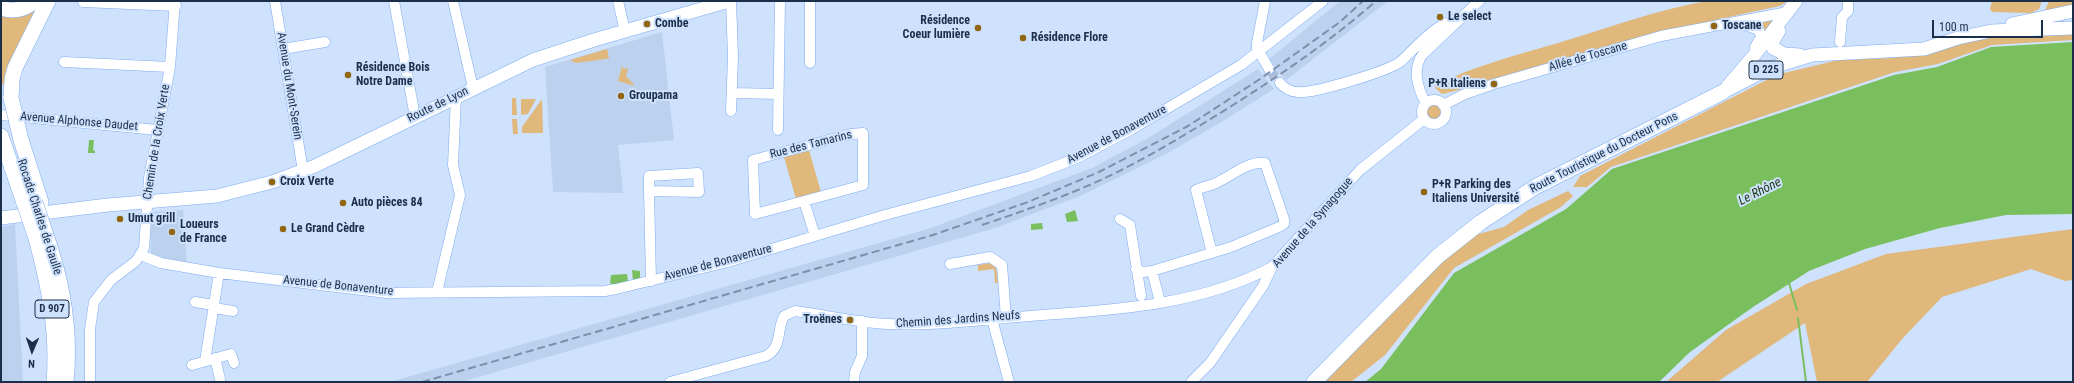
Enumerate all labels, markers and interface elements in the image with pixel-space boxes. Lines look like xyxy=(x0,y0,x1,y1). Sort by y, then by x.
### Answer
place label: Le select xyxy=(1448,10,1491,24)
marker: Le select xyxy=(1435,12,1445,22)
scale bar xyxy=(1934,12,2045,38)
place label: Résidence Coeur lumière xyxy=(903,14,970,42)
place label: Combe xyxy=(655,17,688,31)
marker: Combe xyxy=(642,19,652,29)
place label: Toscane xyxy=(1722,19,1762,33)
text: 100 m xyxy=(1939,20,1969,34)
marker: Toscane xyxy=(1709,21,1719,31)
marker: Résidence Coeur lumière xyxy=(973,23,983,33)
street label: Avenue du Mont-Serein xyxy=(273,31,305,141)
place label: Résidence Flore xyxy=(1031,31,1108,45)
marker: Résidence Flore xyxy=(1018,33,1028,43)
street label: Allée de Toscane xyxy=(1547,39,1629,75)
place label: Résidence Bois Notre Dame xyxy=(356,61,430,89)
road number: D 225 xyxy=(1749,61,1783,79)
marker: Résidence Bois Notre Dame xyxy=(343,70,353,80)
place label: P+R Italiens xyxy=(1428,77,1486,91)
marker: P+R Italiens xyxy=(1489,79,1499,89)
street label: Chemin de la Croix Verte xyxy=(141,83,173,201)
street label: Route de Lyon xyxy=(405,84,471,126)
place label: Groupama xyxy=(629,89,678,103)
marker: Groupama xyxy=(616,91,626,101)
street label: Avenue de Bonaventure xyxy=(1065,103,1169,167)
street label: Route Touristique du Docteur Pons xyxy=(1528,109,1680,197)
street label: Avenue Alphonse Daudet xyxy=(20,110,138,134)
street label: Rue des Tamarins xyxy=(768,128,854,162)
street label: Rocade Charles de Gaulle xyxy=(13,157,65,277)
place label: Croix Verte xyxy=(280,175,334,189)
street label: Avenue de la Synagogue xyxy=(1270,175,1356,271)
water label: Le Rhône xyxy=(1736,175,1784,209)
marker: Croix Verte xyxy=(267,177,277,187)
place label: P+R Parking des Italiens Université xyxy=(1432,178,1519,206)
marker: P+R Parking des Italiens Université xyxy=(1419,187,1429,197)
place label: Auto pièces 84 xyxy=(351,196,423,210)
marker: Auto pièces 84 xyxy=(338,198,348,208)
place label: Umut grill xyxy=(128,212,175,226)
marker: Umut grill xyxy=(115,214,125,224)
place label: Loueurs de France xyxy=(180,218,227,246)
place label: Le Grand Cèdre xyxy=(291,222,364,236)
marker: Le Grand Cèdre xyxy=(278,224,288,234)
marker: Loueurs de France xyxy=(167,227,177,237)
street label: Avenue de Bonaventure xyxy=(663,242,773,284)
street label: Avenue de Bonaventure xyxy=(282,273,394,299)
road number: D 907 xyxy=(35,300,69,318)
street label: Chemin des Jardins Neufs xyxy=(895,308,1021,332)
place label: Troënes xyxy=(803,313,842,327)
marker: Troënes xyxy=(845,315,855,325)
north arrow xyxy=(12,331,52,371)
text: N xyxy=(28,357,35,370)

